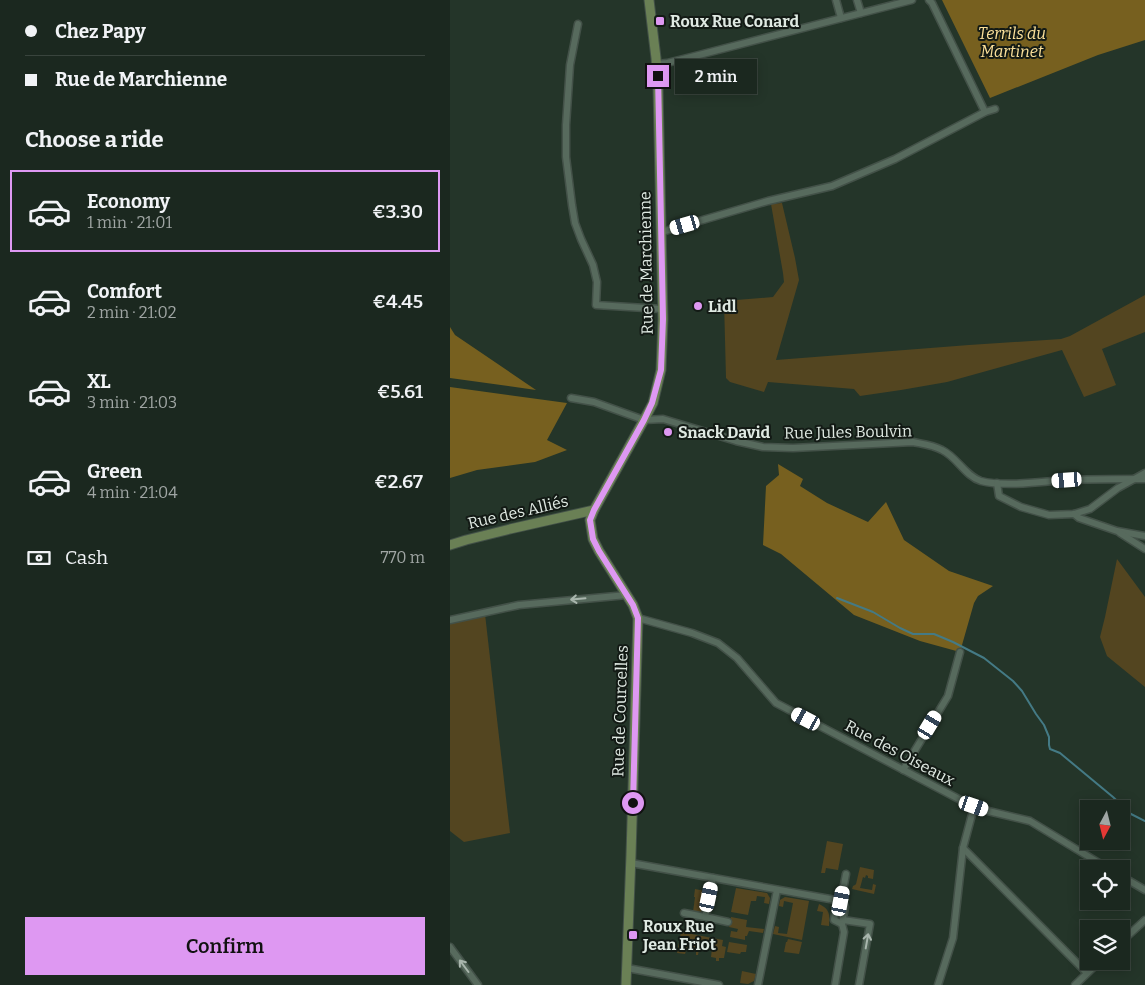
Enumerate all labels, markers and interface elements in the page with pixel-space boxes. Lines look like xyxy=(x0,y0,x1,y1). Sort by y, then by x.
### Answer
place label: Roux Rue Conard xyxy=(670,12,799,31)
marker: Roux Rue Conard xyxy=(654,15,666,27)
text: Chez Papy xyxy=(55,20,146,43)
park label: Terrils du Martinet xyxy=(978,24,1046,61)
callout: 2 min xyxy=(676,58,758,94)
route end xyxy=(647,65,669,87)
text: 2 min xyxy=(695,67,737,86)
text: Rue de Marchienne xyxy=(55,68,227,91)
text: Choose a ride xyxy=(25,126,164,153)
icon: car xyxy=(27,189,72,234)
text: Economy xyxy=(87,190,170,213)
street label: Rue de Marchienne xyxy=(635,191,657,335)
text: €3.30 xyxy=(372,200,423,223)
text: 1 min · 21:01 xyxy=(87,213,172,232)
car xyxy=(668,214,701,236)
icon: car xyxy=(27,279,72,324)
text: Comfort xyxy=(87,280,162,303)
text: €4.45 xyxy=(373,290,423,313)
place label: Lidl xyxy=(708,297,737,316)
marker: Lidl xyxy=(692,300,704,312)
text: 2 min · 21:02 xyxy=(87,303,176,322)
icon: car xyxy=(27,369,72,414)
text: XL xyxy=(87,370,111,393)
text: €5.61 xyxy=(377,380,423,403)
text: 3 min · 21:03 xyxy=(87,393,177,412)
street label: Rue Jules Boulvin xyxy=(784,421,912,443)
place label: Snack David xyxy=(678,423,770,442)
marker: Snack David xyxy=(662,426,674,438)
icon: car xyxy=(27,459,72,504)
text: Green xyxy=(87,460,142,483)
text: €2.67 xyxy=(374,470,423,493)
car xyxy=(1051,471,1082,489)
text: 4 min · 21:04 xyxy=(87,483,178,502)
street label: Rue des Alliés xyxy=(466,491,570,533)
icon: cash xyxy=(25,544,53,572)
text: Cash xyxy=(65,546,108,569)
text: 770 m xyxy=(380,548,425,567)
one-way arrow xyxy=(571,595,587,604)
street label: Rue de Courcelles xyxy=(608,645,632,777)
car xyxy=(789,705,822,733)
car xyxy=(915,708,944,742)
street label: Rue des Oiseaux xyxy=(842,716,958,790)
route start xyxy=(622,792,644,814)
car xyxy=(957,794,990,818)
north arrow xyxy=(1080,800,1130,850)
map controls xyxy=(1080,800,1130,970)
button: locate xyxy=(1080,860,1130,910)
car xyxy=(698,881,719,913)
car xyxy=(830,885,851,917)
button: Confirm xyxy=(25,917,425,975)
place label: Roux Rue Jean Friot xyxy=(642,917,717,954)
button: layers xyxy=(1080,920,1130,970)
marker: Roux Rue Jean Friot xyxy=(627,929,639,941)
one-way arrow xyxy=(863,933,872,949)
one-way arrow xyxy=(459,959,469,973)

